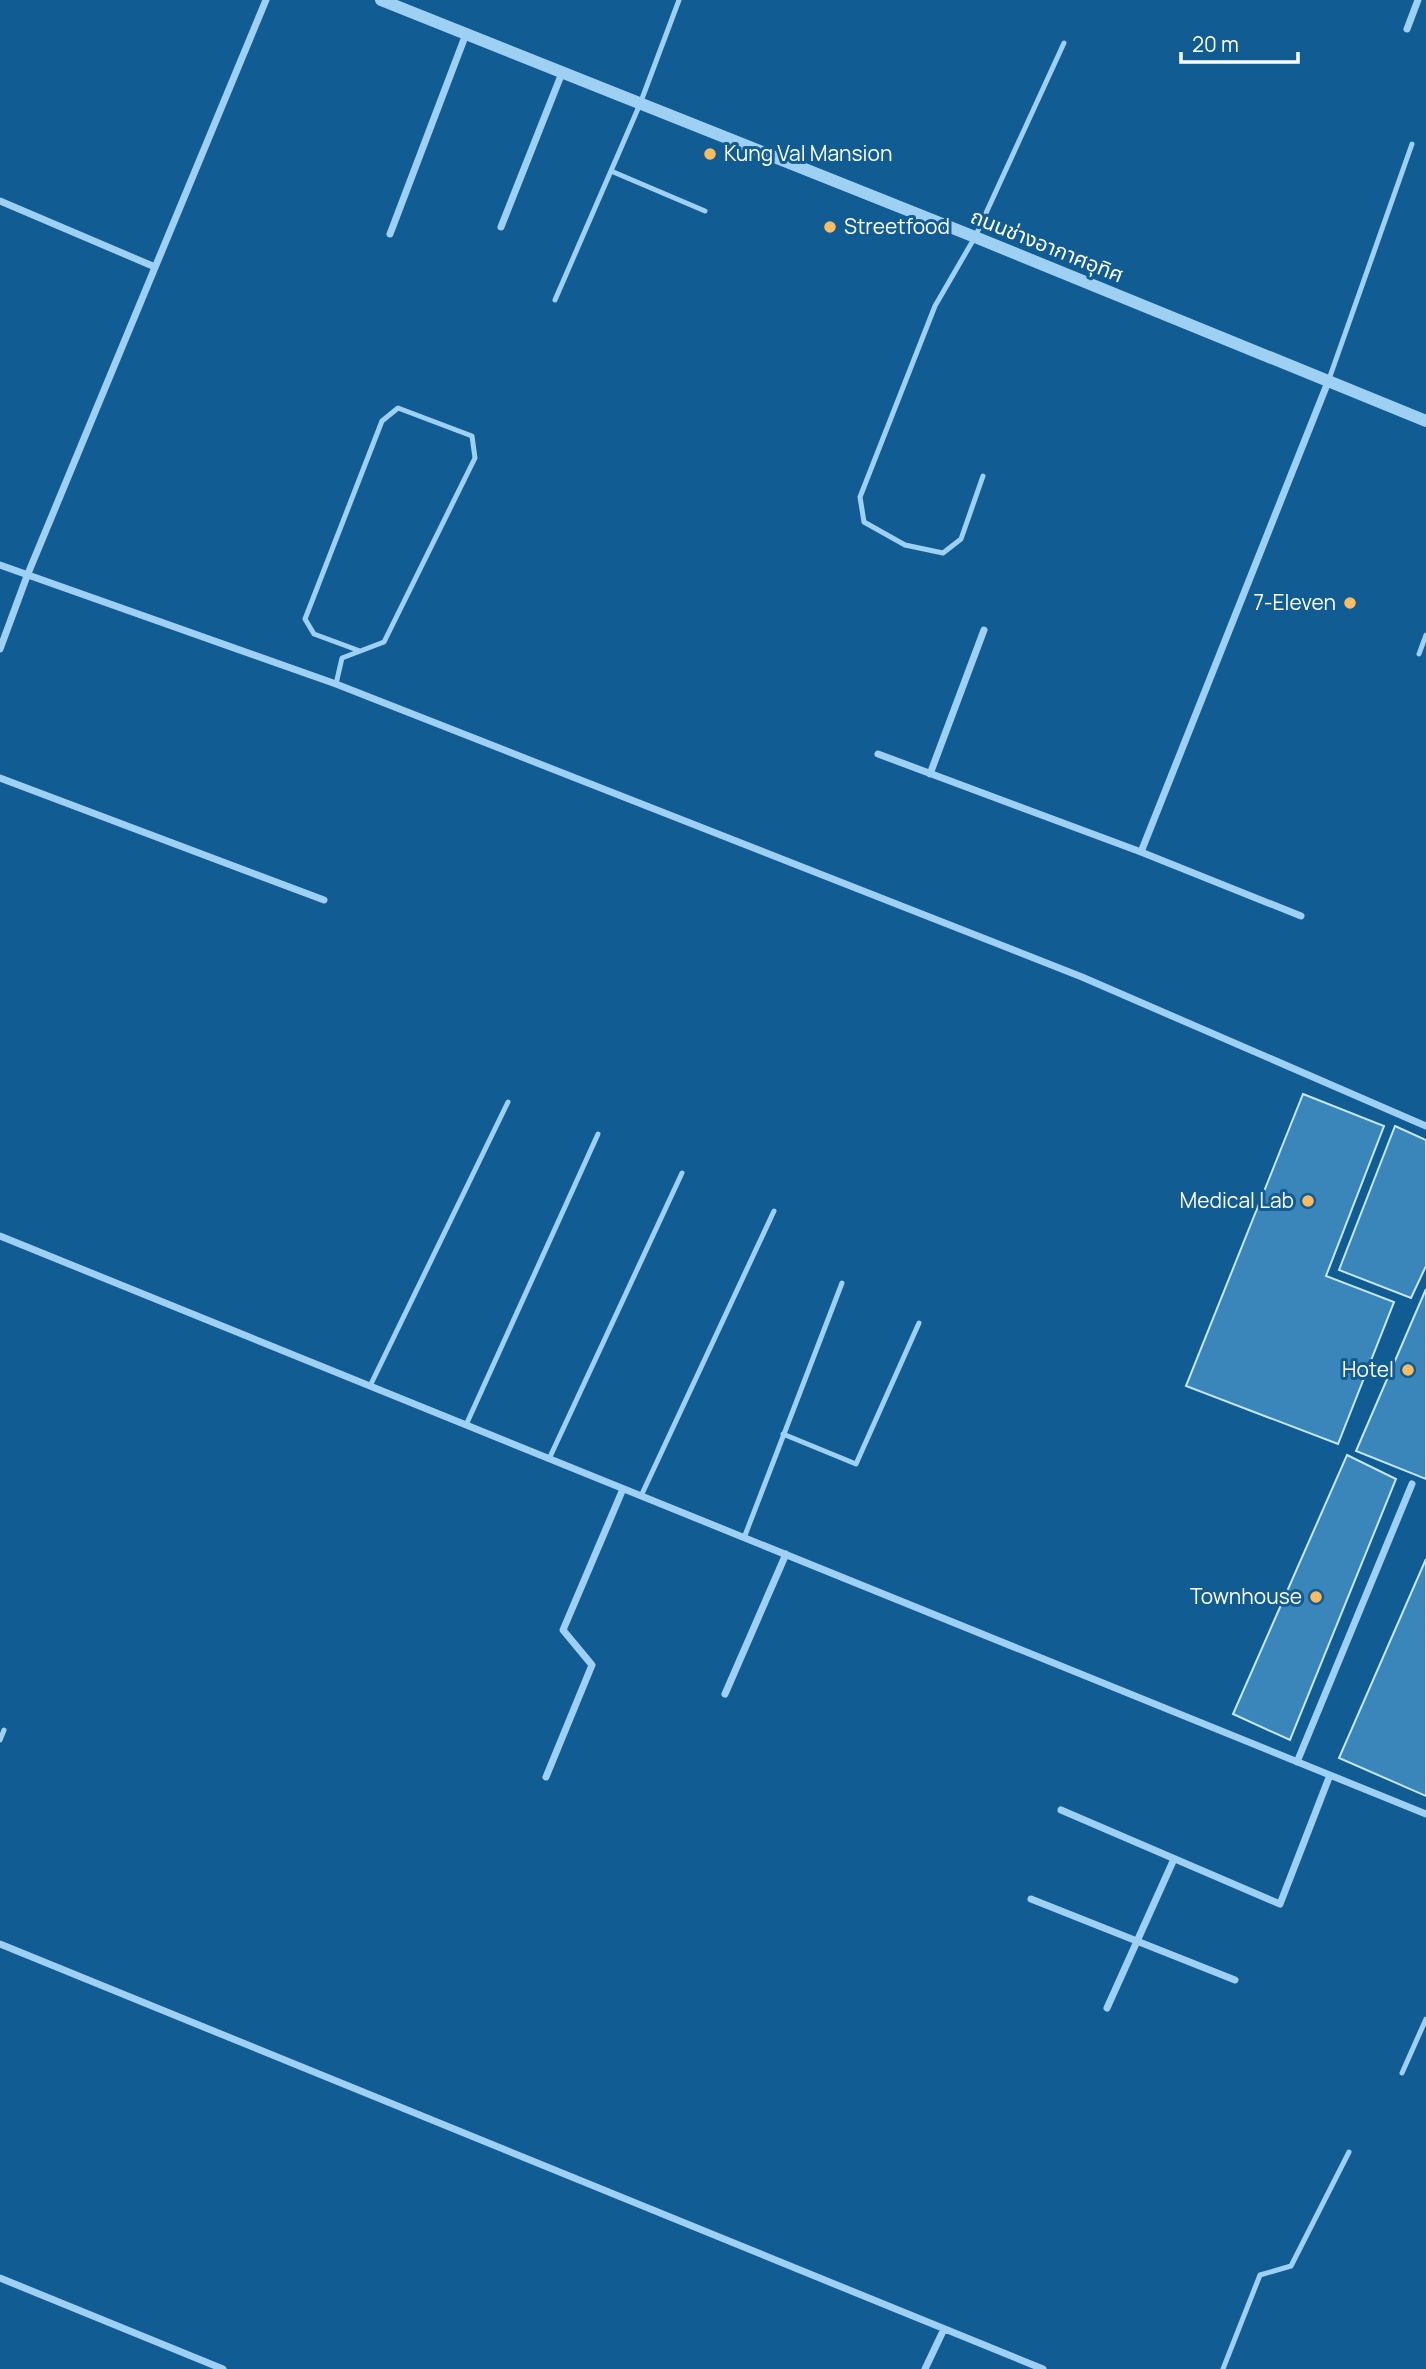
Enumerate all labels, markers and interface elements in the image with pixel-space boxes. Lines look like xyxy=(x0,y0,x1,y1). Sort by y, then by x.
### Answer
scale bar xyxy=(1181,21,1298,65)
text: 20 m xyxy=(1192,30,1239,58)
place label: Kung Val Mansion xyxy=(724,139,892,167)
marker: Kung Val Mansion xyxy=(702,146,718,162)
street label: ถนนช่างอากาศอุทิศ xyxy=(967,202,1128,289)
place label: Streetfood xyxy=(844,212,950,240)
marker: Streetfood xyxy=(822,219,838,235)
place label: 7-Eleven xyxy=(1254,588,1336,616)
marker: 7-Eleven xyxy=(1342,595,1358,611)
place label: Medical Lab xyxy=(1180,1186,1294,1214)
marker: Medical Lab xyxy=(1300,1193,1316,1209)
place label: Hotel xyxy=(1342,1355,1394,1383)
marker: Hotel xyxy=(1400,1362,1416,1378)
place label: Townhouse xyxy=(1190,1582,1302,1610)
marker: Townhouse xyxy=(1308,1589,1324,1605)

